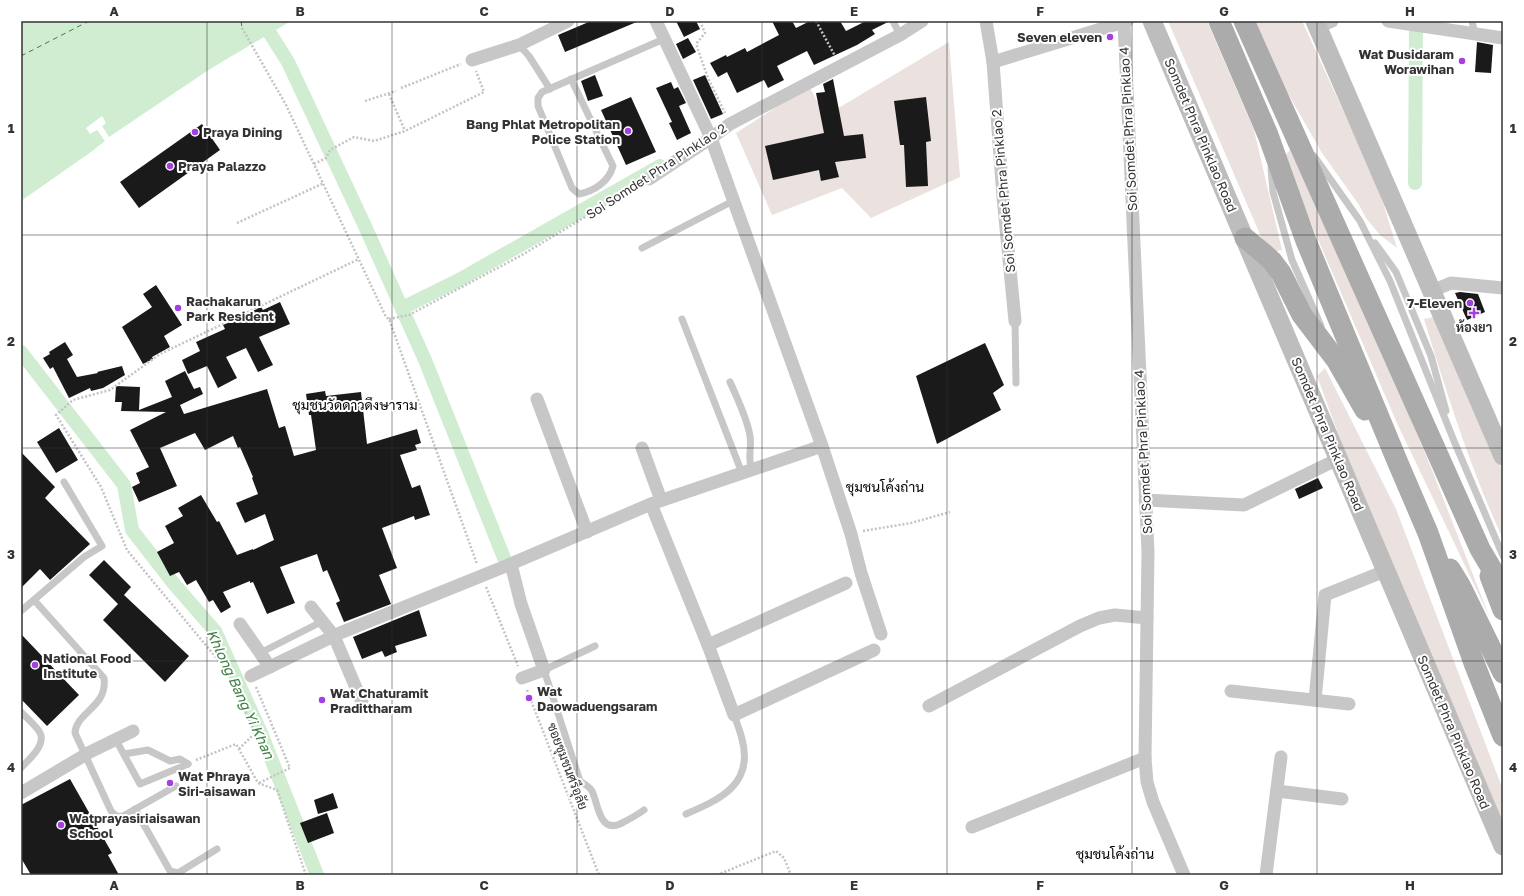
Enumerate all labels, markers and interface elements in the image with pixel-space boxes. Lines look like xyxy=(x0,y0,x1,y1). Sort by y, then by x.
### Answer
text: A xyxy=(109,3,119,19)
text: B xyxy=(295,3,305,19)
text: C xyxy=(479,3,489,19)
text: D xyxy=(665,3,675,19)
text: E xyxy=(850,3,858,19)
text: F xyxy=(1036,3,1044,19)
text: G xyxy=(1219,3,1229,19)
text: H xyxy=(1405,3,1415,19)
place label: Seven eleven xyxy=(1017,29,1102,45)
marker: Seven eleven xyxy=(1105,32,1115,42)
street label: Soi Somdet Phra Pinklao 4 xyxy=(1116,46,1140,211)
place label: Wat Dusidaram Worawihan xyxy=(1358,46,1454,77)
street label: Somdet Phra Pinklao Road xyxy=(1161,56,1241,214)
marker: Wat Dusidaram Worawihan xyxy=(1457,56,1467,66)
street label: Soi Somdet Phra Pinklao 2 xyxy=(988,109,1018,273)
place label: Bang Phlat Metropolitan Police Station xyxy=(466,116,620,147)
text: 1 xyxy=(8,120,15,136)
street label: Soi Somdet Phra Pinklao 2 xyxy=(583,120,729,222)
text: 1 xyxy=(1510,120,1517,136)
place label: Praya Dining xyxy=(203,124,282,140)
marker: Bang Phlat Metropolitan Police Station xyxy=(623,126,633,136)
marker: Praya Dining xyxy=(190,127,200,137)
place label: Praya Palazzo xyxy=(178,158,266,174)
marker: Praya Palazzo xyxy=(165,161,175,171)
place label: Rachakarun Park Resident xyxy=(186,293,274,324)
place label: 7-Eleven xyxy=(1407,295,1462,311)
marker: 7-Eleven xyxy=(1465,298,1475,308)
marker: Rachakarun Park Resident xyxy=(173,303,183,313)
marker: ห้องยา xyxy=(1469,308,1479,318)
place label: ห้องยา xyxy=(1456,319,1492,335)
text: 2 xyxy=(7,333,15,349)
text: 2 xyxy=(1509,333,1517,349)
street label: Somdet Phra Pinklao Road xyxy=(1288,355,1368,513)
street label: Soi Somdet Phra Pinklao 4 xyxy=(1131,369,1155,534)
district label: ชุมชนวัดดาวดึงษาราม xyxy=(292,396,418,415)
district label: ชุมชนโค้งถ่าน xyxy=(846,478,924,497)
text: 3 xyxy=(7,546,15,562)
text: 3 xyxy=(1509,546,1517,562)
water label: Khlong Bang Yi Khan xyxy=(204,627,279,763)
place label: National Food Institute xyxy=(43,650,131,681)
street label: Somdet Phra Pinklao Road xyxy=(1414,653,1494,811)
marker: National Food Institute xyxy=(30,660,40,670)
place label: Wat Daowaduengsaram xyxy=(537,683,657,714)
place label: Wat Chaturamit Pradittharam xyxy=(330,685,428,716)
marker: Wat Daowaduengsaram xyxy=(524,693,534,703)
marker: Wat Chaturamit Pradittharam xyxy=(317,695,327,705)
street label: ซอยชุมชนศรีอุลัย xyxy=(542,720,593,812)
text: 4 xyxy=(7,759,15,775)
text: 4 xyxy=(1509,759,1517,775)
place label: Wat Phraya Siri-aisawan xyxy=(178,768,256,799)
marker: Wat Phraya Siri-aisawan xyxy=(165,778,175,788)
place label: Watprayasiriaisawan School xyxy=(69,810,200,841)
marker: Watprayasiriaisawan School xyxy=(56,820,66,830)
district label: ชุมชนโค้งถ่าน xyxy=(1076,845,1154,864)
text: A xyxy=(109,877,119,893)
text: B xyxy=(295,877,305,893)
text: C xyxy=(479,877,489,893)
text: D xyxy=(665,877,675,893)
text: E xyxy=(850,877,858,893)
text: F xyxy=(1036,877,1044,893)
text: G xyxy=(1219,877,1229,893)
text: H xyxy=(1405,877,1415,893)

